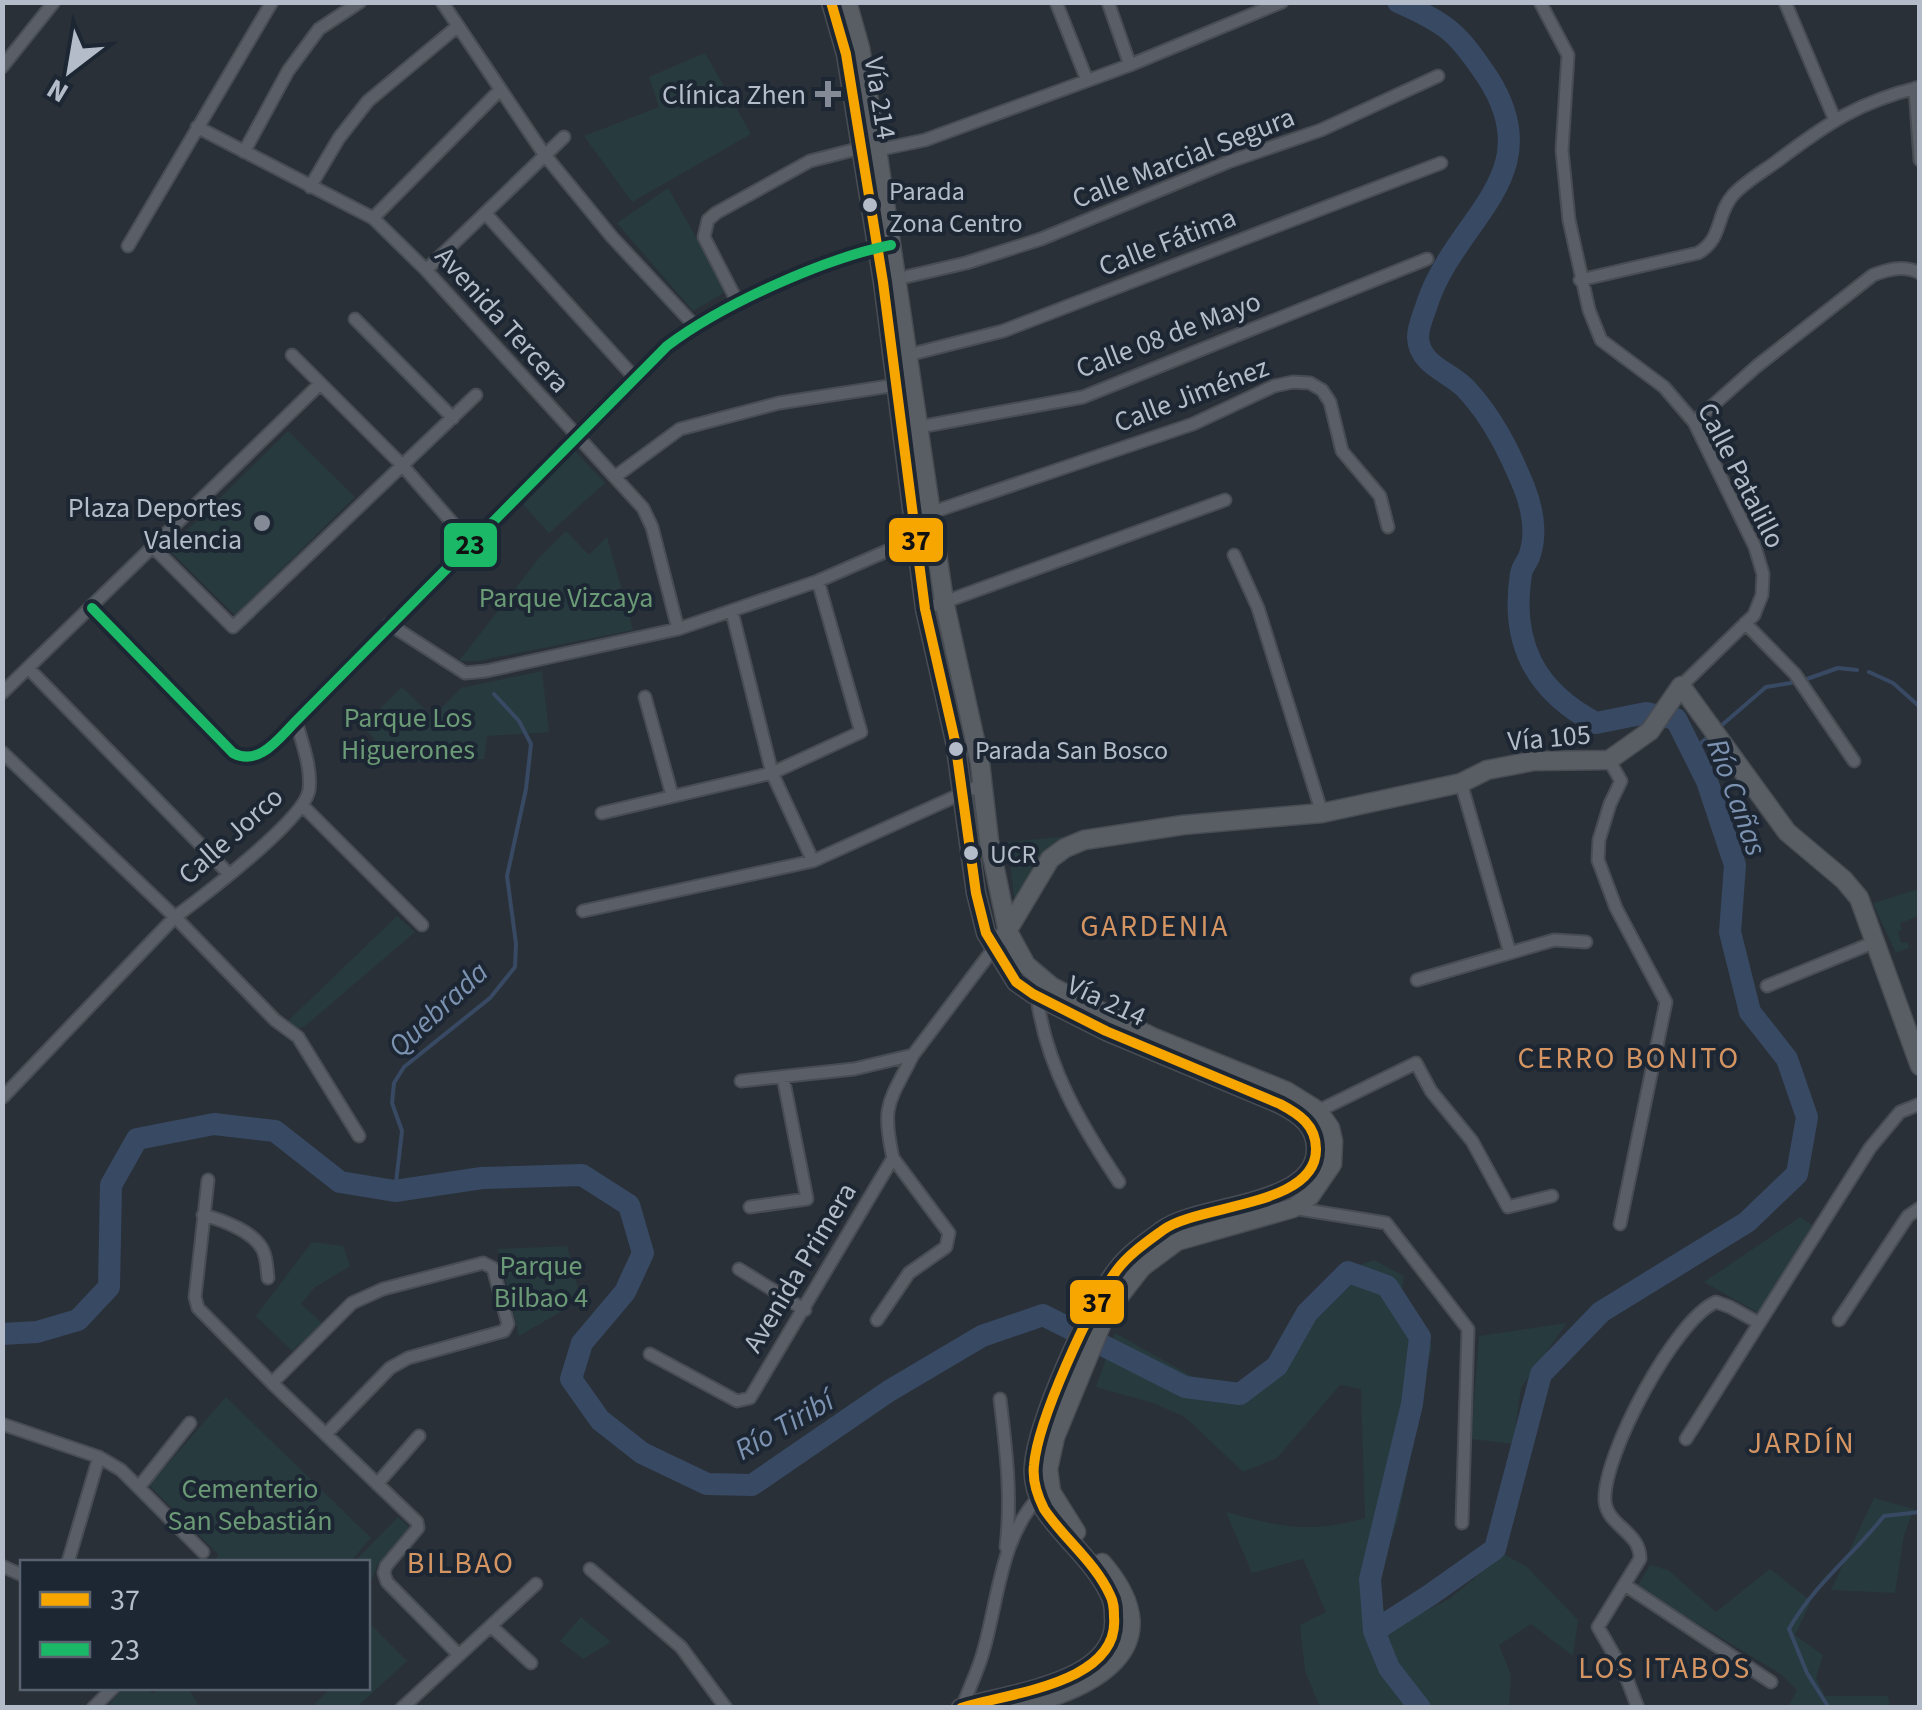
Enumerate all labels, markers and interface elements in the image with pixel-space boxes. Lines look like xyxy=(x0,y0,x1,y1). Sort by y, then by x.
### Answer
north arrow xyxy=(20,20,120,120)
street label: Vía 214 xyxy=(854,54,906,142)
text: N xyxy=(39,69,76,113)
place label: Clínica Zhen xyxy=(662,75,806,115)
marker: Clínica Zhen xyxy=(815,81,841,107)
street label: Calle Marcial Segura xyxy=(1066,97,1300,219)
place label: Parada Zona Centro xyxy=(889,173,1023,242)
marker: Parada Zona Centro xyxy=(860,195,880,215)
street label: Calle Fátima xyxy=(1093,197,1242,286)
street label: Avenida Tercera xyxy=(425,238,579,402)
street label: Calle 08 de Mayo xyxy=(1070,281,1267,389)
street label: Calle Jiménez xyxy=(1108,347,1274,443)
street label: Calle Patalillo xyxy=(1687,396,1795,555)
place label: Plaza Deportes Valencia xyxy=(68,488,242,560)
marker: Plaza Deportes Valencia xyxy=(251,512,273,534)
line badge: 37 xyxy=(887,516,945,564)
line badge: 23 xyxy=(442,521,499,569)
text: 37 xyxy=(901,521,931,561)
text: 23 xyxy=(455,525,485,565)
park label: Parque Vizcaya xyxy=(479,578,653,618)
park label: Parque Los Higuerones xyxy=(341,698,475,770)
street label: Vía 105 xyxy=(1506,714,1592,762)
place label: Parada San Bosco xyxy=(975,732,1168,769)
water label: Río Cañas xyxy=(1696,733,1778,862)
marker: Parada San Bosco xyxy=(946,739,966,759)
street label: Calle Jorco xyxy=(169,778,292,894)
place label: UCR xyxy=(990,836,1037,873)
marker: UCR xyxy=(961,843,981,863)
district label: GARDENIA xyxy=(1080,905,1230,948)
water label: Quebrada xyxy=(379,952,498,1067)
street label: Vía 214 xyxy=(1060,965,1153,1037)
district label: CERRO BONITO xyxy=(1517,1037,1741,1080)
street label: Avenida Primera xyxy=(733,1175,866,1360)
park label: Parque Bilbao 4 xyxy=(494,1246,588,1318)
line badge: 37 xyxy=(1068,1278,1126,1326)
text: 37 xyxy=(1082,1283,1112,1323)
water label: Río Tiribí xyxy=(727,1378,845,1471)
district label: JARDÍN xyxy=(1748,1422,1856,1465)
park label: Cementerio San Sebastián xyxy=(168,1469,332,1541)
district label: BILBAO xyxy=(407,1542,515,1585)
legend xyxy=(20,1560,370,1690)
text: 37 xyxy=(110,1579,140,1622)
text: 23 xyxy=(110,1629,140,1672)
district label: LOS ITABOS xyxy=(1578,1647,1752,1690)

